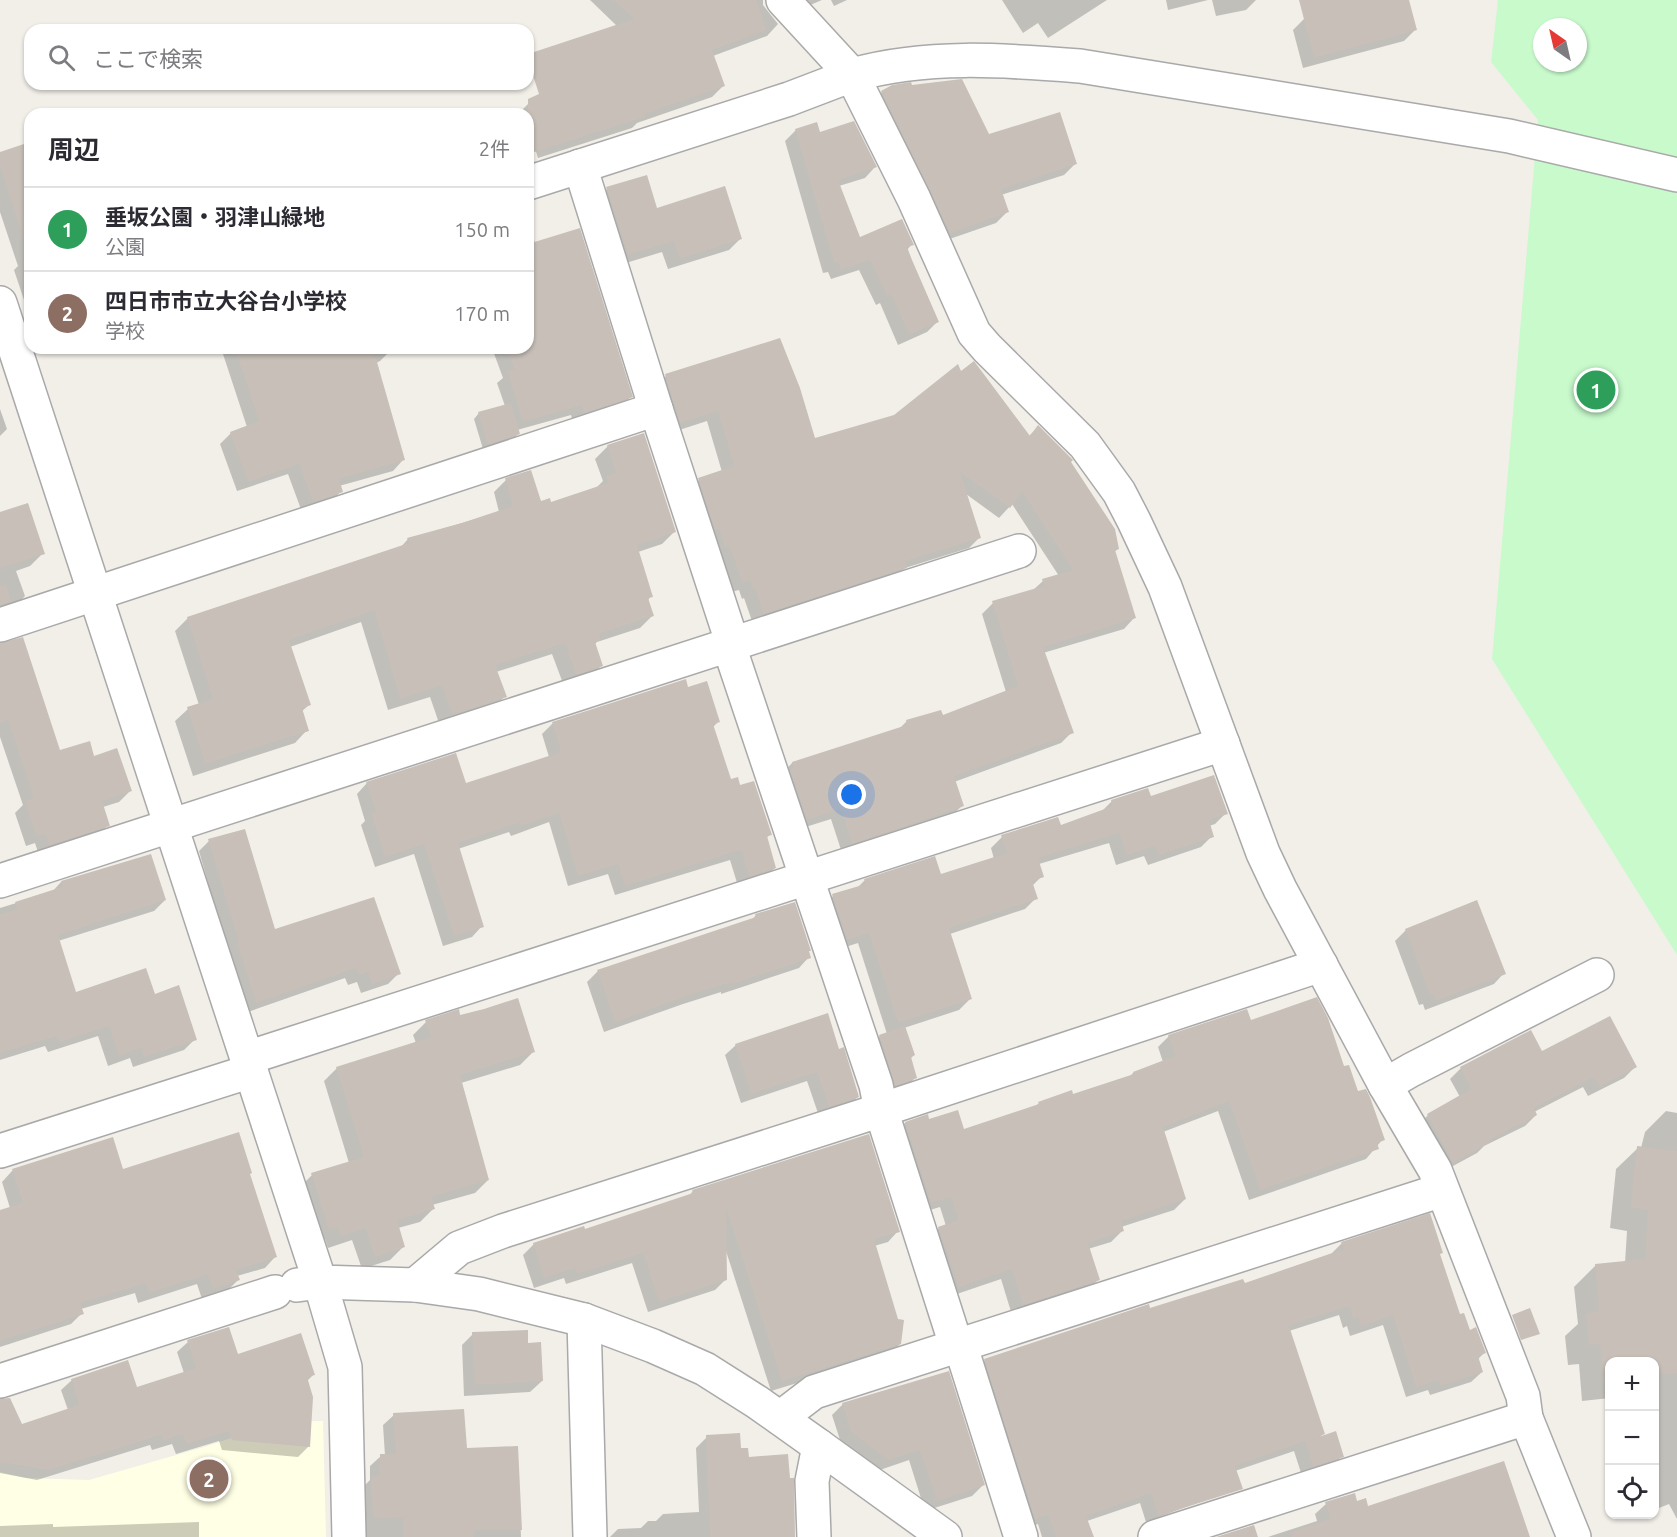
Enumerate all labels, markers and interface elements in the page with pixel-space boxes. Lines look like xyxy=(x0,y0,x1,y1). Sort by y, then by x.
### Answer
north arrow xyxy=(1533,18,1587,72)
search box xyxy=(24,24,534,90)
icon: search xyxy=(45,41,78,74)
text: ここで検索 xyxy=(93,46,203,71)
text: 周辺 xyxy=(48,135,100,164)
text: 2件 xyxy=(479,137,510,160)
text: 垂坂公園・羽津山緑地 xyxy=(105,204,325,229)
text: 1 xyxy=(62,218,73,241)
text: 150 m xyxy=(454,218,510,241)
text: 公園 xyxy=(105,235,145,258)
text: 四日市市立大谷台小学校 xyxy=(105,288,347,313)
text: 2 xyxy=(62,302,73,325)
text: 170 m xyxy=(454,302,510,325)
text: 学校 xyxy=(105,319,145,342)
pin: 1 xyxy=(1576,368,1616,412)
your location xyxy=(837,780,866,809)
map controls xyxy=(1605,1357,1659,1519)
button: + xyxy=(1605,1357,1659,1411)
button: − xyxy=(1605,1411,1659,1465)
pin: 2 xyxy=(190,1456,228,1502)
button: locate xyxy=(1605,1465,1659,1519)

